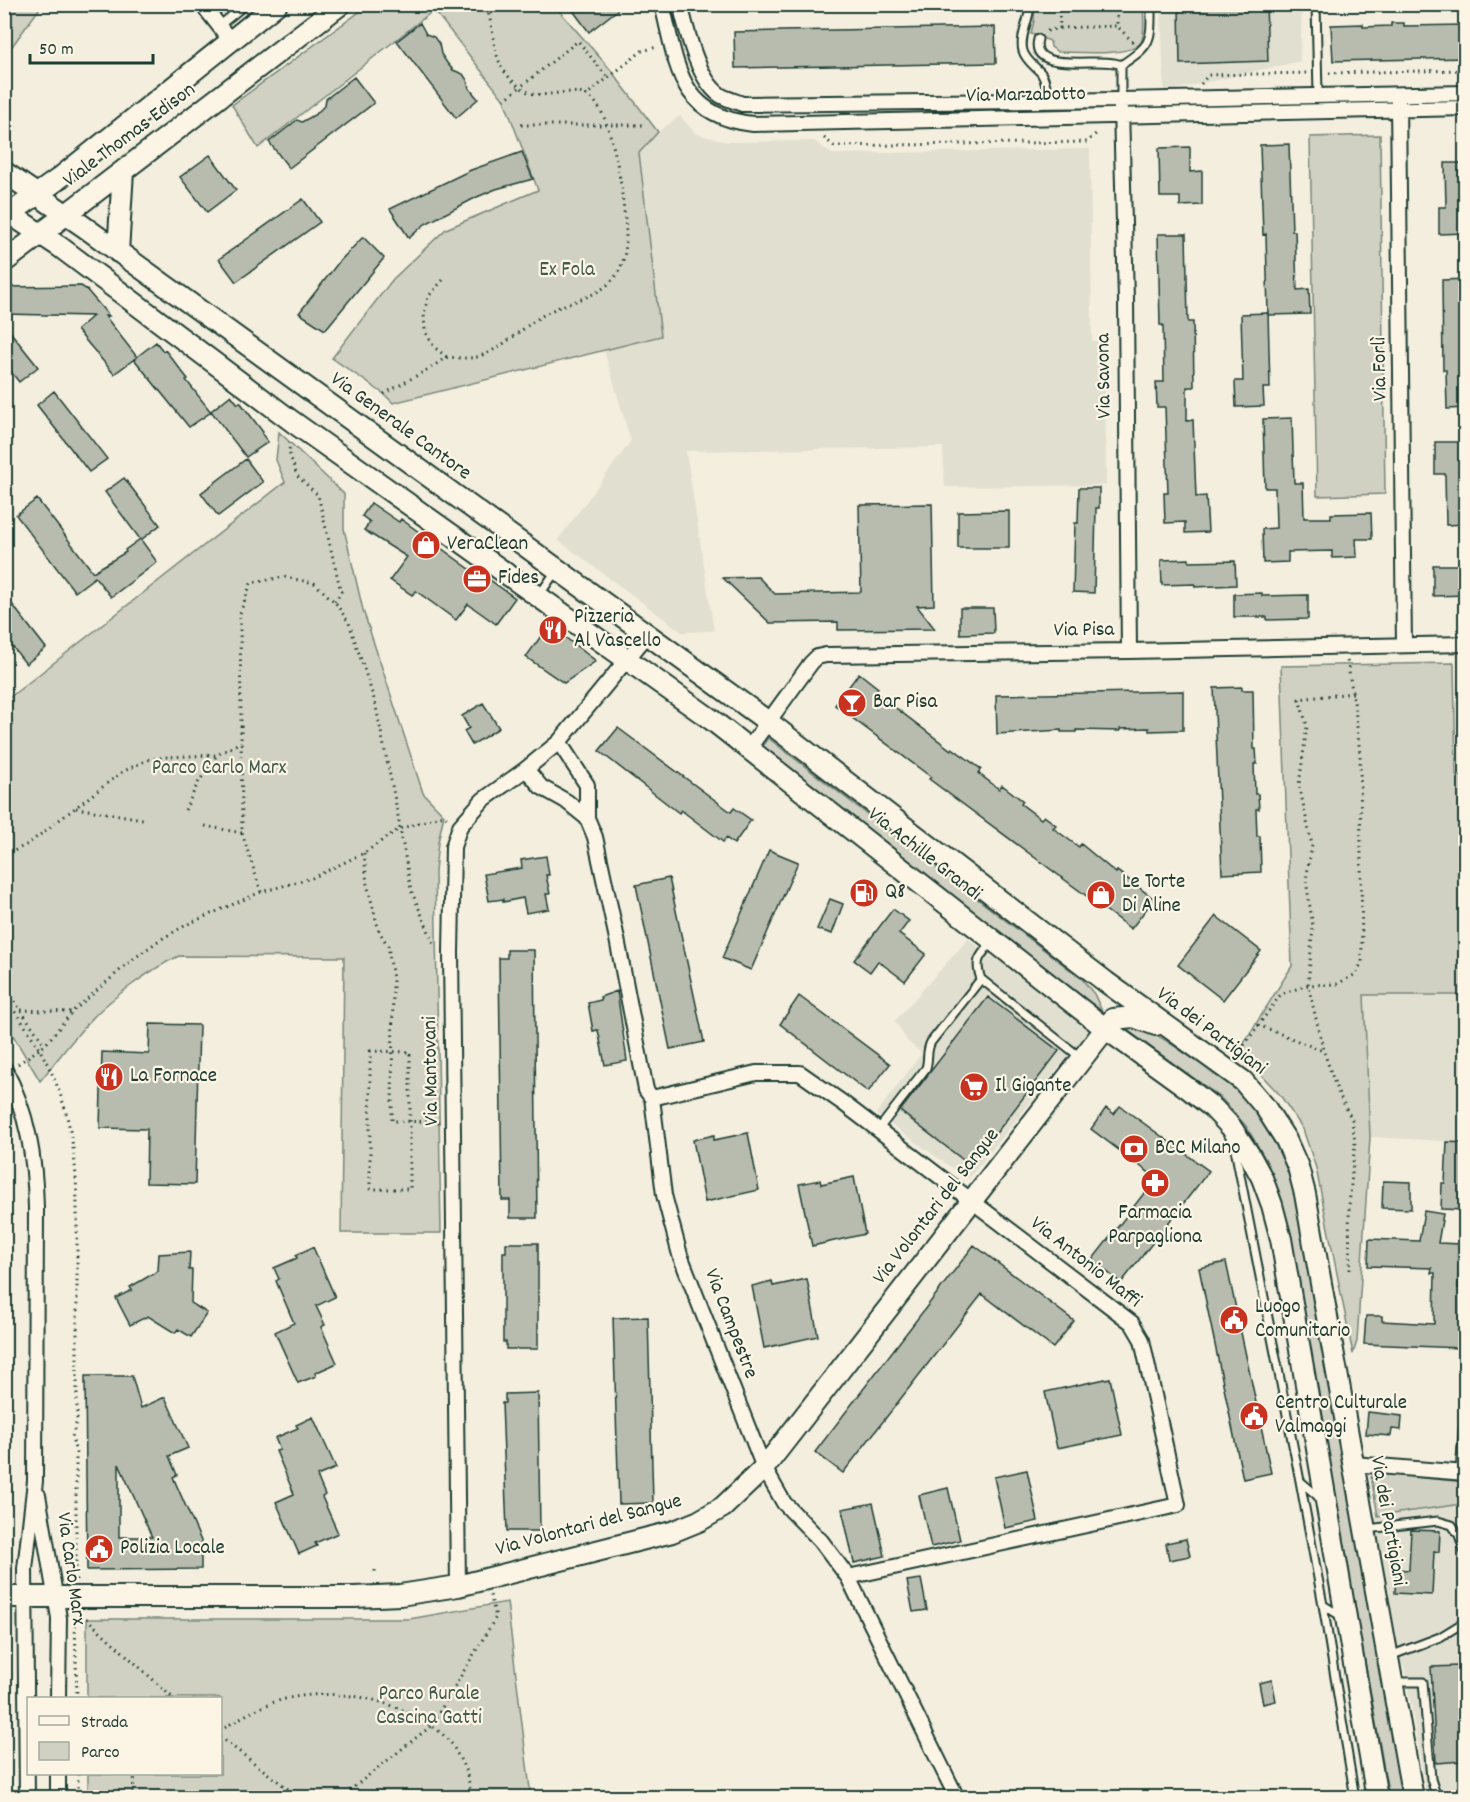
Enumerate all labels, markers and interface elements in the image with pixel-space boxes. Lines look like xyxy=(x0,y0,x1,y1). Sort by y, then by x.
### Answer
scale bar xyxy=(30,27,153,65)
text: 50 m xyxy=(39,38,74,63)
street label: Viale Thomas Edison xyxy=(57,76,203,196)
street label: Via Marzabotto xyxy=(966,80,1086,112)
park label: Ex Fola xyxy=(539,256,596,286)
street label: Via Savona xyxy=(1089,332,1121,419)
street label: Via Forlì xyxy=(1365,337,1397,401)
street label: Via Generale Cantore xyxy=(323,365,477,489)
shop icon: VeraClean xyxy=(410,529,442,561)
place label: VeraClean xyxy=(447,530,528,560)
office icon: Fides xyxy=(461,563,493,595)
place label: Fides xyxy=(498,564,539,594)
place label: Pizzeria Al Vascello xyxy=(574,603,661,657)
restaurant icon: Pizzeria Al Vascello xyxy=(537,614,569,646)
street label: Via Pisa xyxy=(1053,615,1116,647)
bar icon: Bar Pisa xyxy=(836,687,868,719)
place label: Bar Pisa xyxy=(873,688,939,718)
park label: Parco Carlo Marx xyxy=(152,754,287,784)
street label: Via Achille Grandi xyxy=(861,801,988,909)
place label: Le Torte Di Aline xyxy=(1122,868,1185,922)
fuel station icon: Q8 xyxy=(848,877,880,909)
place label: Q8 xyxy=(885,878,906,908)
shop icon: Le Torte Di Aline xyxy=(1085,879,1117,911)
street label: Via dei Partigiani xyxy=(1149,980,1273,1084)
street label: Via Mantovani xyxy=(416,1016,448,1126)
restaurant icon: La Fornace xyxy=(93,1061,125,1093)
place label: La Fornace xyxy=(130,1062,217,1092)
supermarket icon: Il Gigante xyxy=(958,1071,990,1103)
place label: Il Gigante xyxy=(995,1072,1072,1102)
street label: Via Volontari del Sangue xyxy=(866,1122,1008,1292)
bank icon: BCC Milano xyxy=(1118,1133,1150,1165)
place label: BCC Milano xyxy=(1155,1134,1241,1164)
pharmacy icon: Farmacia Parpagliona xyxy=(1139,1167,1171,1199)
place label: Farmacia Parpagliona xyxy=(1108,1199,1203,1253)
street label: Via Antonio Maffi xyxy=(1023,1210,1148,1316)
street label: Via Campestre xyxy=(695,1265,765,1383)
place label: Luogo Comunitario xyxy=(1255,1293,1350,1347)
public building icon: Luogo Comunitario xyxy=(1218,1304,1250,1336)
place label: Centro Culturale Valmaggi xyxy=(1275,1389,1407,1443)
public building icon: Centro Culturale Valmaggi xyxy=(1238,1400,1270,1432)
street label: Via dei Partigiani xyxy=(1361,1454,1413,1589)
street label: Via Volontari del Sangue xyxy=(493,1487,685,1565)
street label: Via Carlo Marx xyxy=(47,1511,93,1627)
public building icon: Polizia Locale xyxy=(83,1533,115,1565)
place label: Polizia Locale xyxy=(120,1534,225,1564)
park label: Parco Rurale Cascina Gatti xyxy=(376,1680,482,1734)
legend xyxy=(27,1697,222,1775)
text: Strada xyxy=(81,1711,128,1736)
text: Parco xyxy=(81,1741,120,1766)

